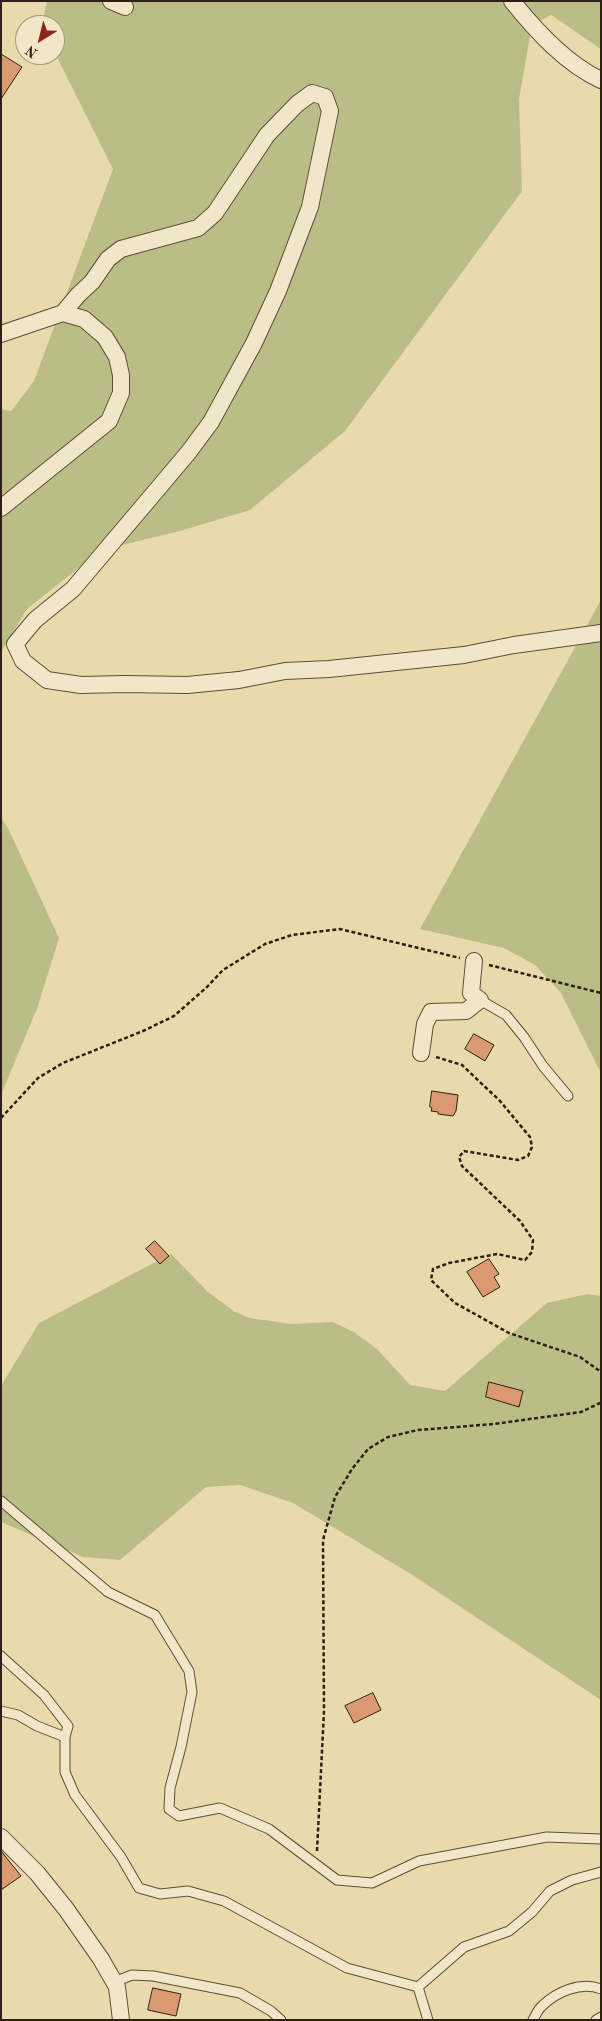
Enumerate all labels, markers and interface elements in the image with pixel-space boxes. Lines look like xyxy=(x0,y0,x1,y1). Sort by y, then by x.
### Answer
north arrow xyxy=(15,15,65,65)
text: N xyxy=(23,43,40,60)

